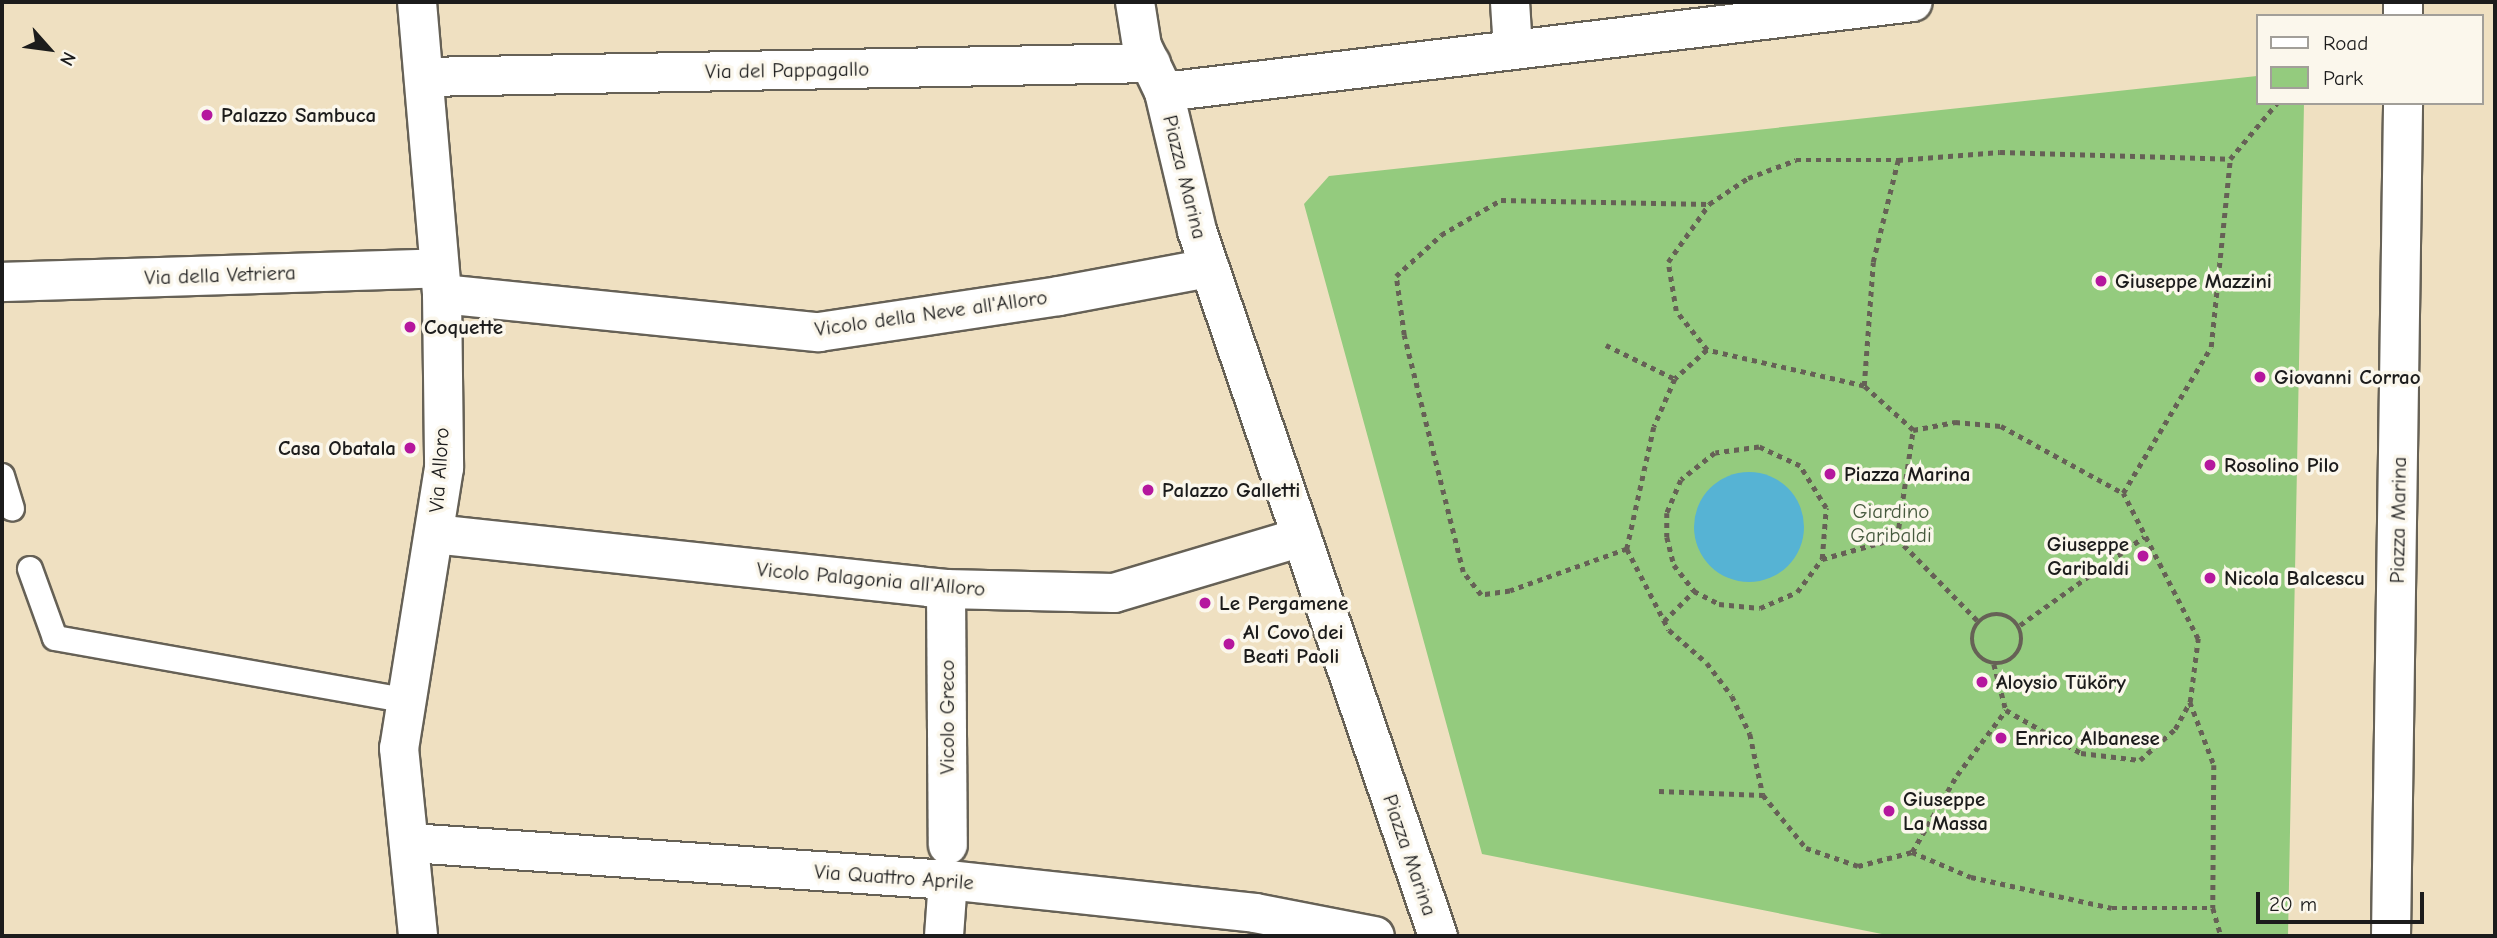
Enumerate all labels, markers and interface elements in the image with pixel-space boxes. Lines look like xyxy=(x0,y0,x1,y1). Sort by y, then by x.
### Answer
north arrow xyxy=(14,14,84,84)
legend xyxy=(2256,14,2483,105)
text: Road xyxy=(2323,31,2368,55)
text: N xyxy=(55,48,80,69)
street label: Via del Pappagallo xyxy=(705,56,869,84)
text: Park xyxy=(2323,66,2363,90)
place label: Palazzo Sambuca xyxy=(221,102,376,128)
marker: Palazzo Sambuca xyxy=(199,107,215,123)
street label: Piazza Marina xyxy=(1157,112,1213,242)
street label: Via della Vetriera xyxy=(144,260,296,290)
place label: Giuseppe Mazzini xyxy=(2115,268,2272,294)
marker: Giuseppe Mazzini xyxy=(2093,273,2109,289)
street label: Vicolo della Neve all'Alloro xyxy=(813,284,1049,342)
place label: Coquette xyxy=(424,314,503,340)
marker: Coquette xyxy=(402,319,418,335)
place label: Giovanni Corrao xyxy=(2274,364,2421,390)
marker: Giovanni Corrao xyxy=(2252,369,2268,385)
street label: Via Alloro xyxy=(423,426,455,514)
place label: Casa Obatala xyxy=(278,435,396,461)
marker: Casa Obatala xyxy=(402,440,418,456)
place label: Rosolino Pilo xyxy=(2224,452,2339,478)
street label: Piazza Marina xyxy=(2384,456,2412,584)
marker: Rosolino Pilo xyxy=(2202,457,2218,473)
place label: Piazza Marina xyxy=(1844,461,1970,487)
marker: Piazza Marina xyxy=(1822,466,1838,482)
place label: Palazzo Galletti xyxy=(1162,477,1300,503)
marker: Palazzo Galletti xyxy=(1140,482,1156,498)
park label: Giardino Garibaldi xyxy=(1850,498,1932,548)
place label: Giuseppe Garibaldi xyxy=(2047,531,2129,581)
marker: Giuseppe Garibaldi xyxy=(2135,548,2151,564)
street label: Vicolo Palagonia all'Alloro xyxy=(756,556,986,602)
place label: Nicola Balcescu xyxy=(2224,565,2365,591)
marker: Nicola Balcescu xyxy=(2202,570,2218,586)
place label: Le Pergamene xyxy=(1219,590,1348,616)
marker: Le Pergamene xyxy=(1197,595,1213,611)
place label: Al Covo dei Beati Paoli xyxy=(1243,619,1344,669)
marker: Al Covo dei Beati Paoli xyxy=(1221,636,1237,652)
street label: Vicolo Greco xyxy=(934,660,960,774)
place label: Aloysio Tüköry xyxy=(1996,669,2126,695)
marker: Aloysio Tüköry xyxy=(1974,674,1990,690)
place label: Enrico Albanese xyxy=(2015,725,2160,751)
marker: Enrico Albanese xyxy=(1993,730,2009,746)
place label: Giuseppe La Massa xyxy=(1903,786,1988,836)
street label: Piazza Marina xyxy=(1377,791,1443,919)
marker: Giuseppe La Massa xyxy=(1881,803,1897,819)
street label: Via Quattro Aprile xyxy=(813,859,975,895)
scale bar xyxy=(2259,878,2427,922)
text: 20 m xyxy=(2269,892,2317,916)

